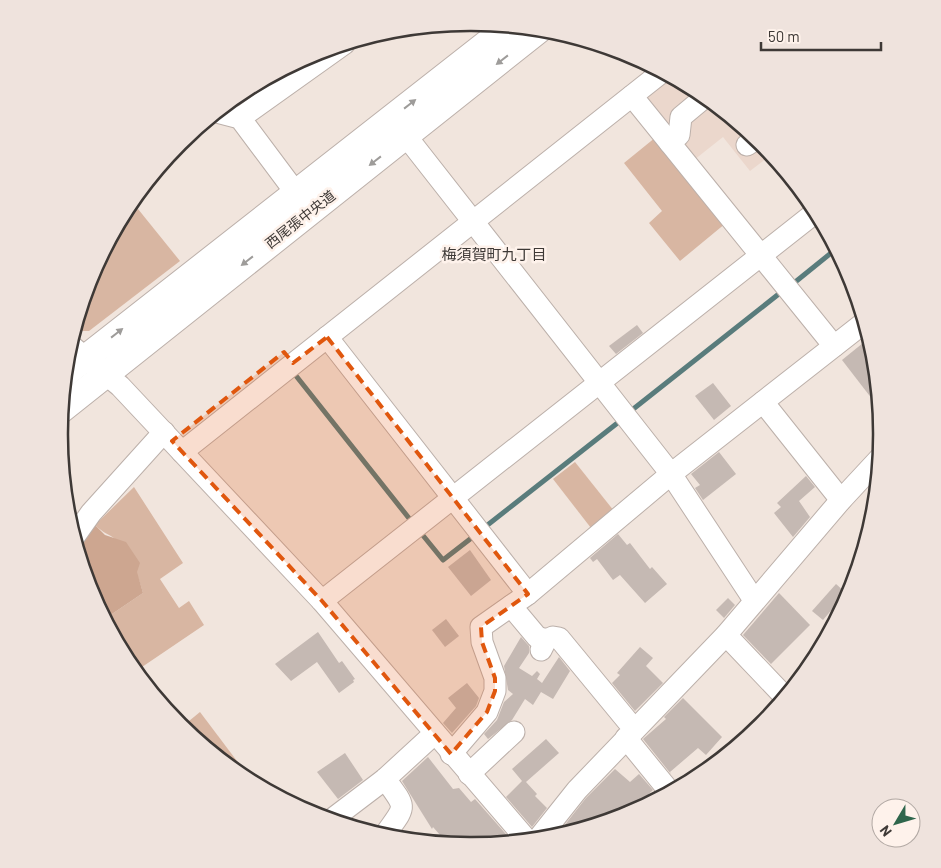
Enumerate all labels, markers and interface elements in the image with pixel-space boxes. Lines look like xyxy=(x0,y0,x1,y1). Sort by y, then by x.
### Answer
scale bar xyxy=(761,20,881,52)
text: 50 m xyxy=(768,27,800,45)
one-way arrow xyxy=(496,54,509,65)
one-way arrow xyxy=(404,98,417,109)
one-way arrow xyxy=(369,155,382,166)
street label: 西尾張中央道 xyxy=(262,186,338,252)
district label: 梅須賀町九丁目 xyxy=(441,245,547,263)
one-way arrow xyxy=(241,256,254,267)
one-way arrow xyxy=(110,328,124,338)
north arrow xyxy=(871,798,921,848)
text: N xyxy=(876,822,895,840)

